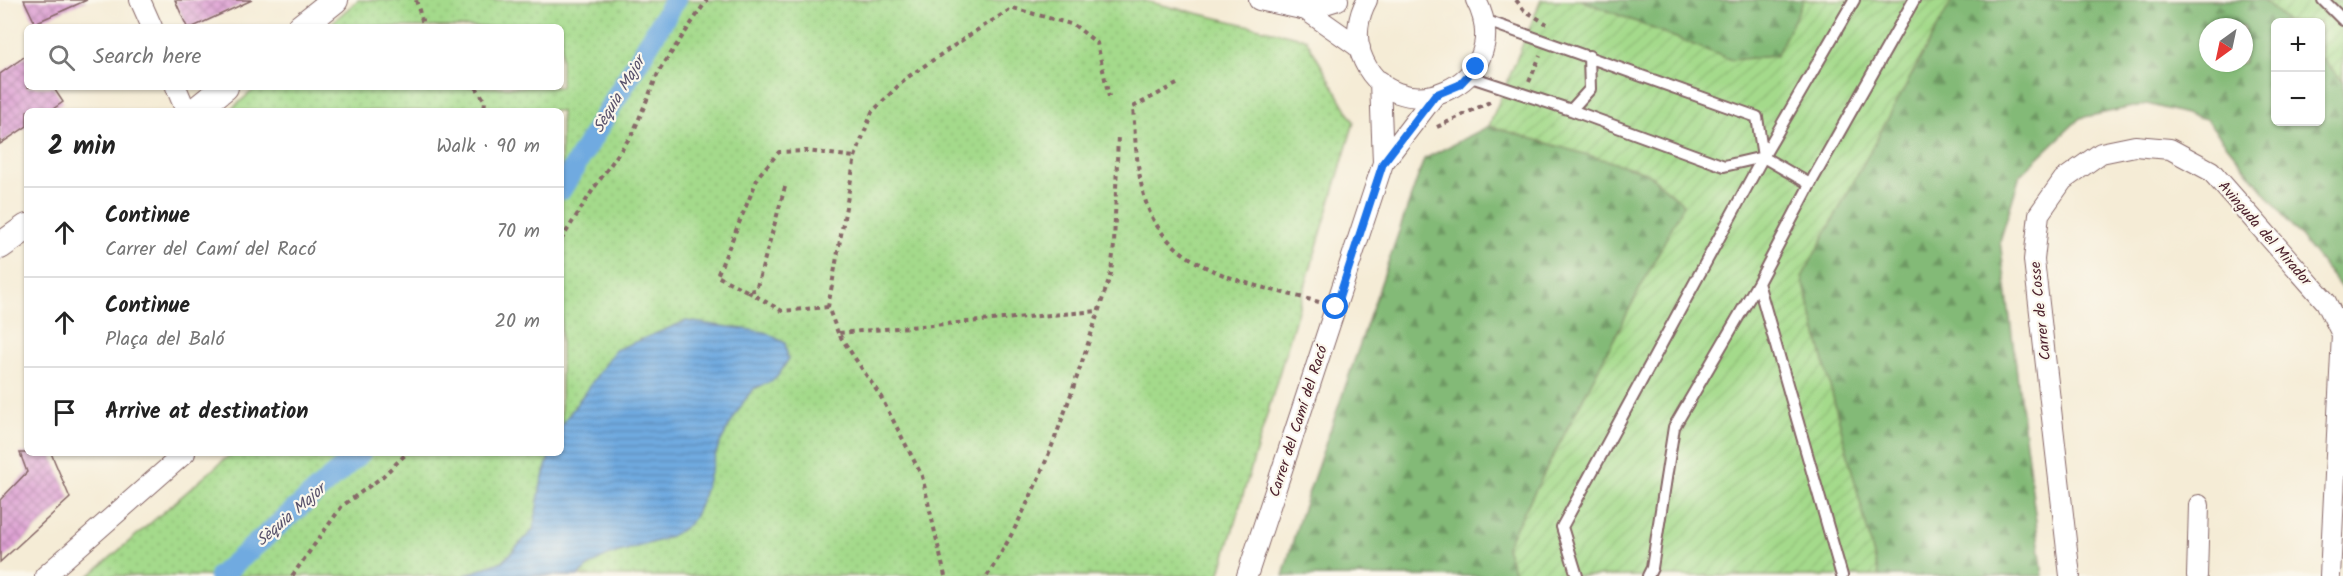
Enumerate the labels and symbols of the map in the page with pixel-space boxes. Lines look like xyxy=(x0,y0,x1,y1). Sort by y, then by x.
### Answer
north arrow xyxy=(2199,18,2253,72)
water label: Sèquia Major xyxy=(587,49,654,138)
route end xyxy=(1462,53,1488,79)
street label: Avinguda del Mirador xyxy=(2212,176,2317,292)
street label: Carrer de Cosse xyxy=(2024,260,2058,362)
route start xyxy=(1322,293,1348,319)
street label: Carrer del Camí del Racó xyxy=(1263,341,1335,500)
water label: Sèquia Major xyxy=(251,475,334,553)

